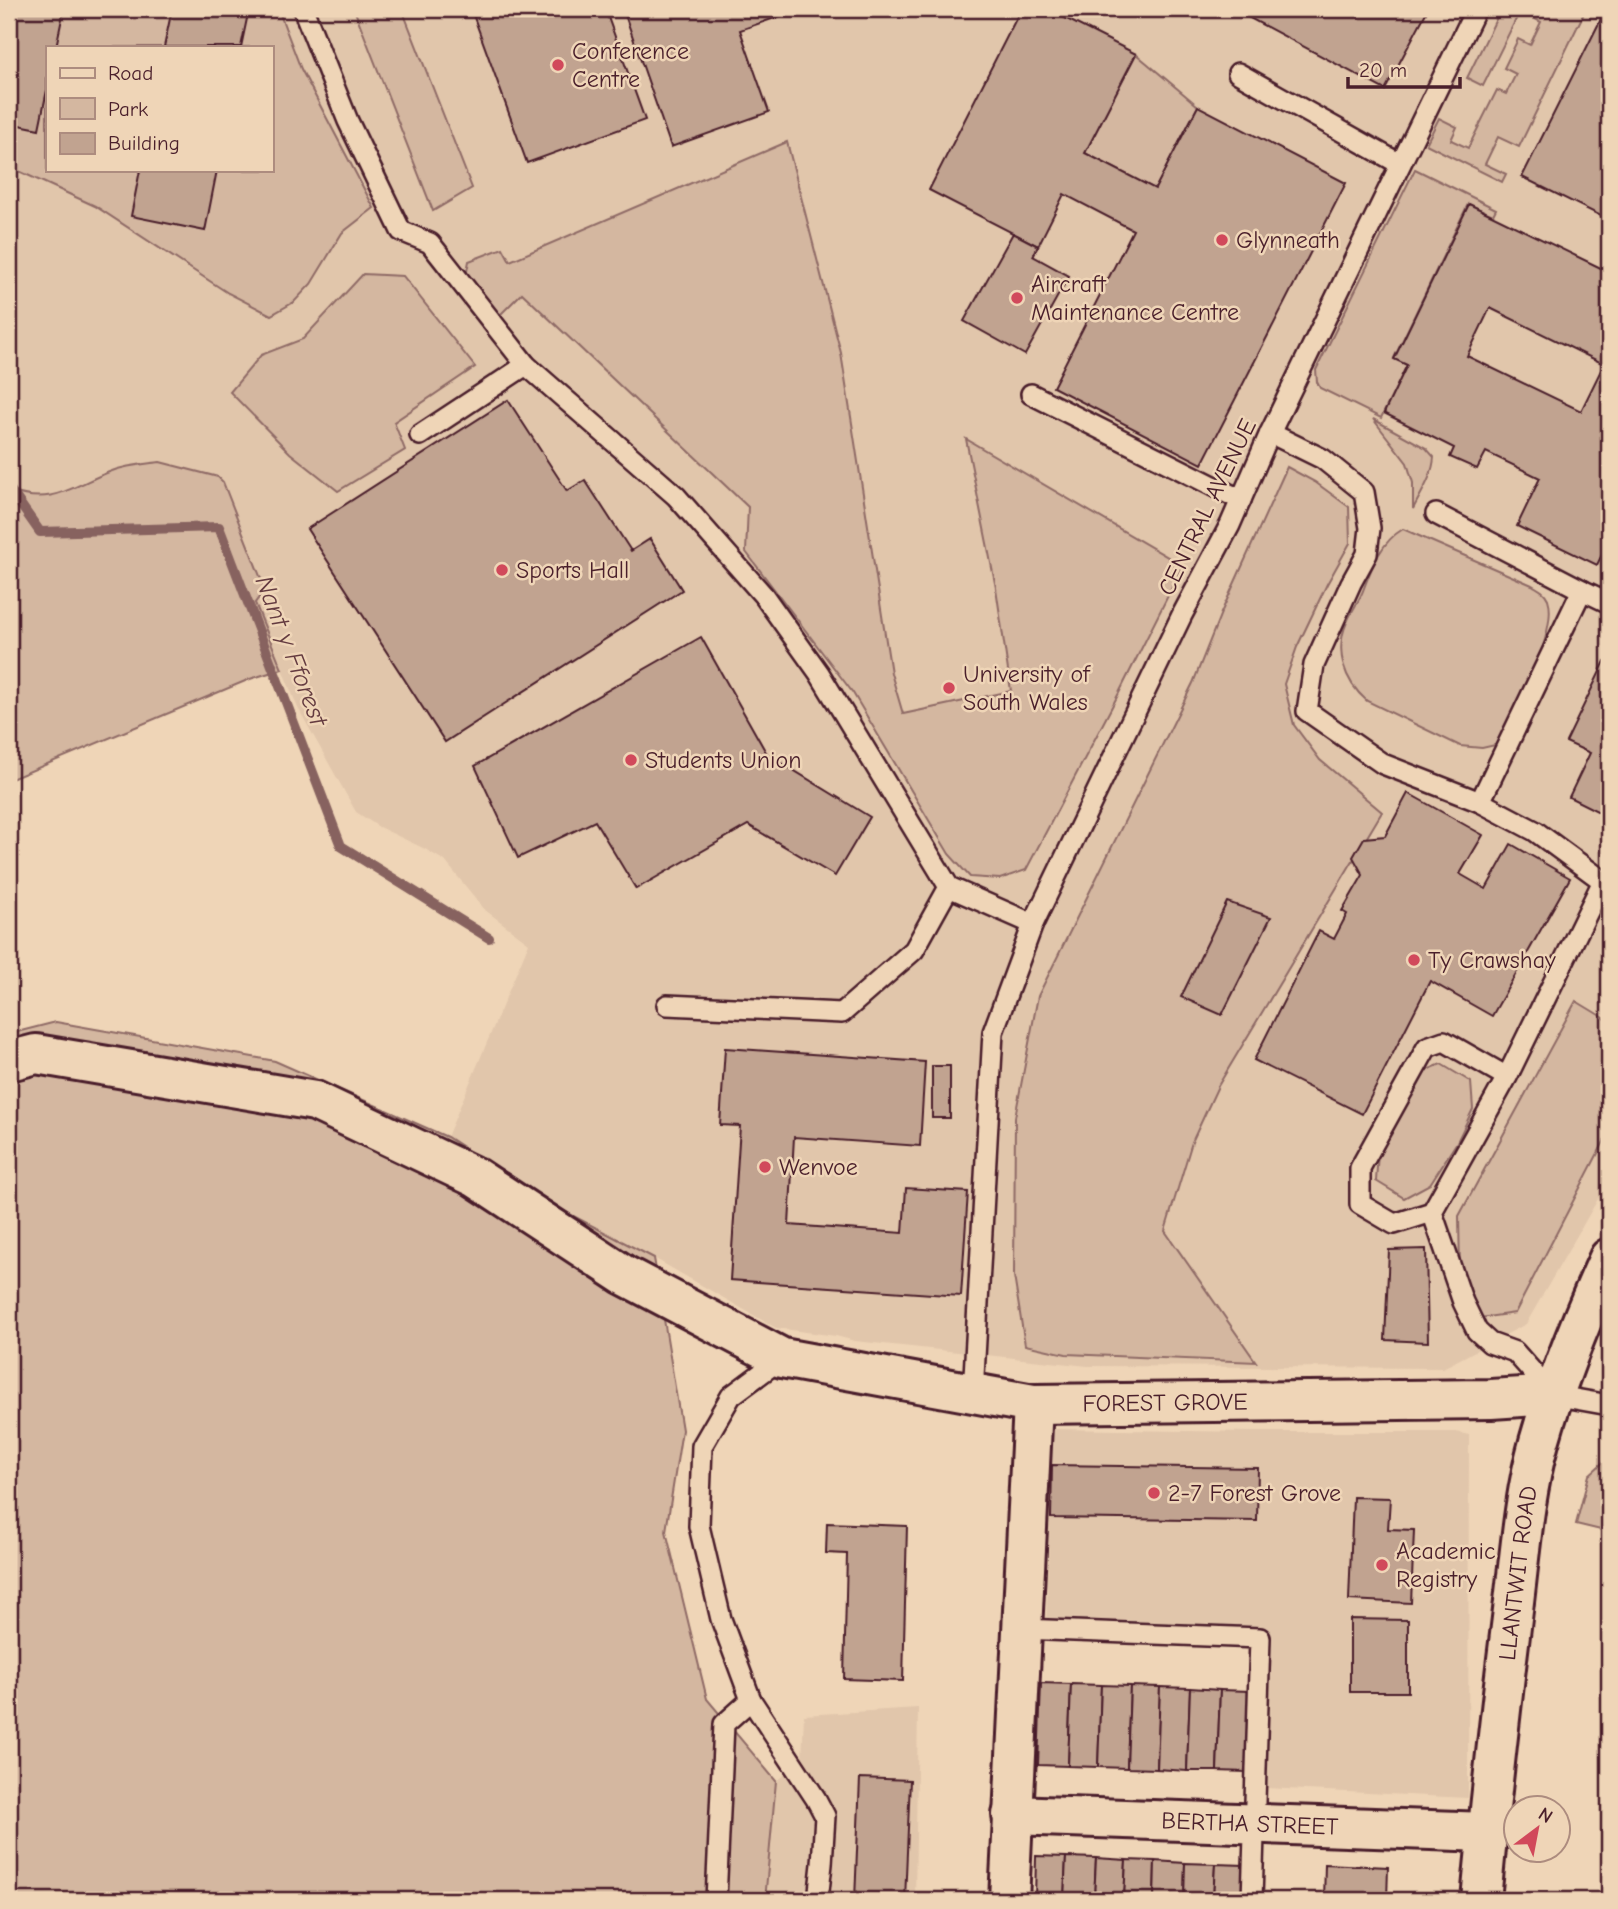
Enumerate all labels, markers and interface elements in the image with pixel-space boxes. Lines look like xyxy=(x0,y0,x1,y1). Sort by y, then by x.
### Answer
place label: Conference Centre xyxy=(572,37,689,93)
legend xyxy=(46,46,273,172)
scale bar xyxy=(1348,46,1460,90)
marker: Conference Centre xyxy=(550,57,566,73)
text: 20 m xyxy=(1359,58,1407,82)
text: Road xyxy=(108,61,153,85)
text: Park xyxy=(108,97,148,121)
text: Building xyxy=(108,131,180,155)
place label: Glynneath xyxy=(1236,226,1340,254)
marker: Glynneath xyxy=(1214,232,1230,248)
place label: Aircraft Maintenance Centre xyxy=(1031,270,1239,326)
marker: Aircraft Maintenance Centre xyxy=(1009,290,1025,306)
street label: CENTRAL AVENUE xyxy=(1152,414,1262,600)
place label: Sports Hall xyxy=(516,556,629,584)
marker: Sports Hall xyxy=(494,562,510,578)
water label: Nant y Fforest xyxy=(249,571,334,732)
place label: University of South Wales xyxy=(963,660,1091,716)
marker: University of South Wales xyxy=(941,680,957,696)
place label: Students Union xyxy=(645,746,802,774)
marker: Students Union xyxy=(623,752,639,768)
place label: Ty Crawshay xyxy=(1428,946,1556,974)
marker: Ty Crawshay xyxy=(1406,952,1422,968)
place label: Wenvoe xyxy=(779,1153,858,1181)
marker: Wenvoe xyxy=(757,1159,773,1175)
street label: FOREST GROVE xyxy=(1082,1388,1248,1417)
place label: 2-7 Forest Grove xyxy=(1168,1479,1341,1507)
street label: LLANTWIT ROAD xyxy=(1493,1484,1543,1662)
marker: 2-7 Forest Grove xyxy=(1146,1485,1162,1501)
place label: Academic Registry xyxy=(1396,1537,1496,1593)
marker: Academic Registry xyxy=(1374,1557,1390,1573)
north arrow xyxy=(1502,1794,1572,1864)
text: N xyxy=(1534,1803,1557,1828)
street label: BERTHA STREET xyxy=(1161,1806,1339,1841)

